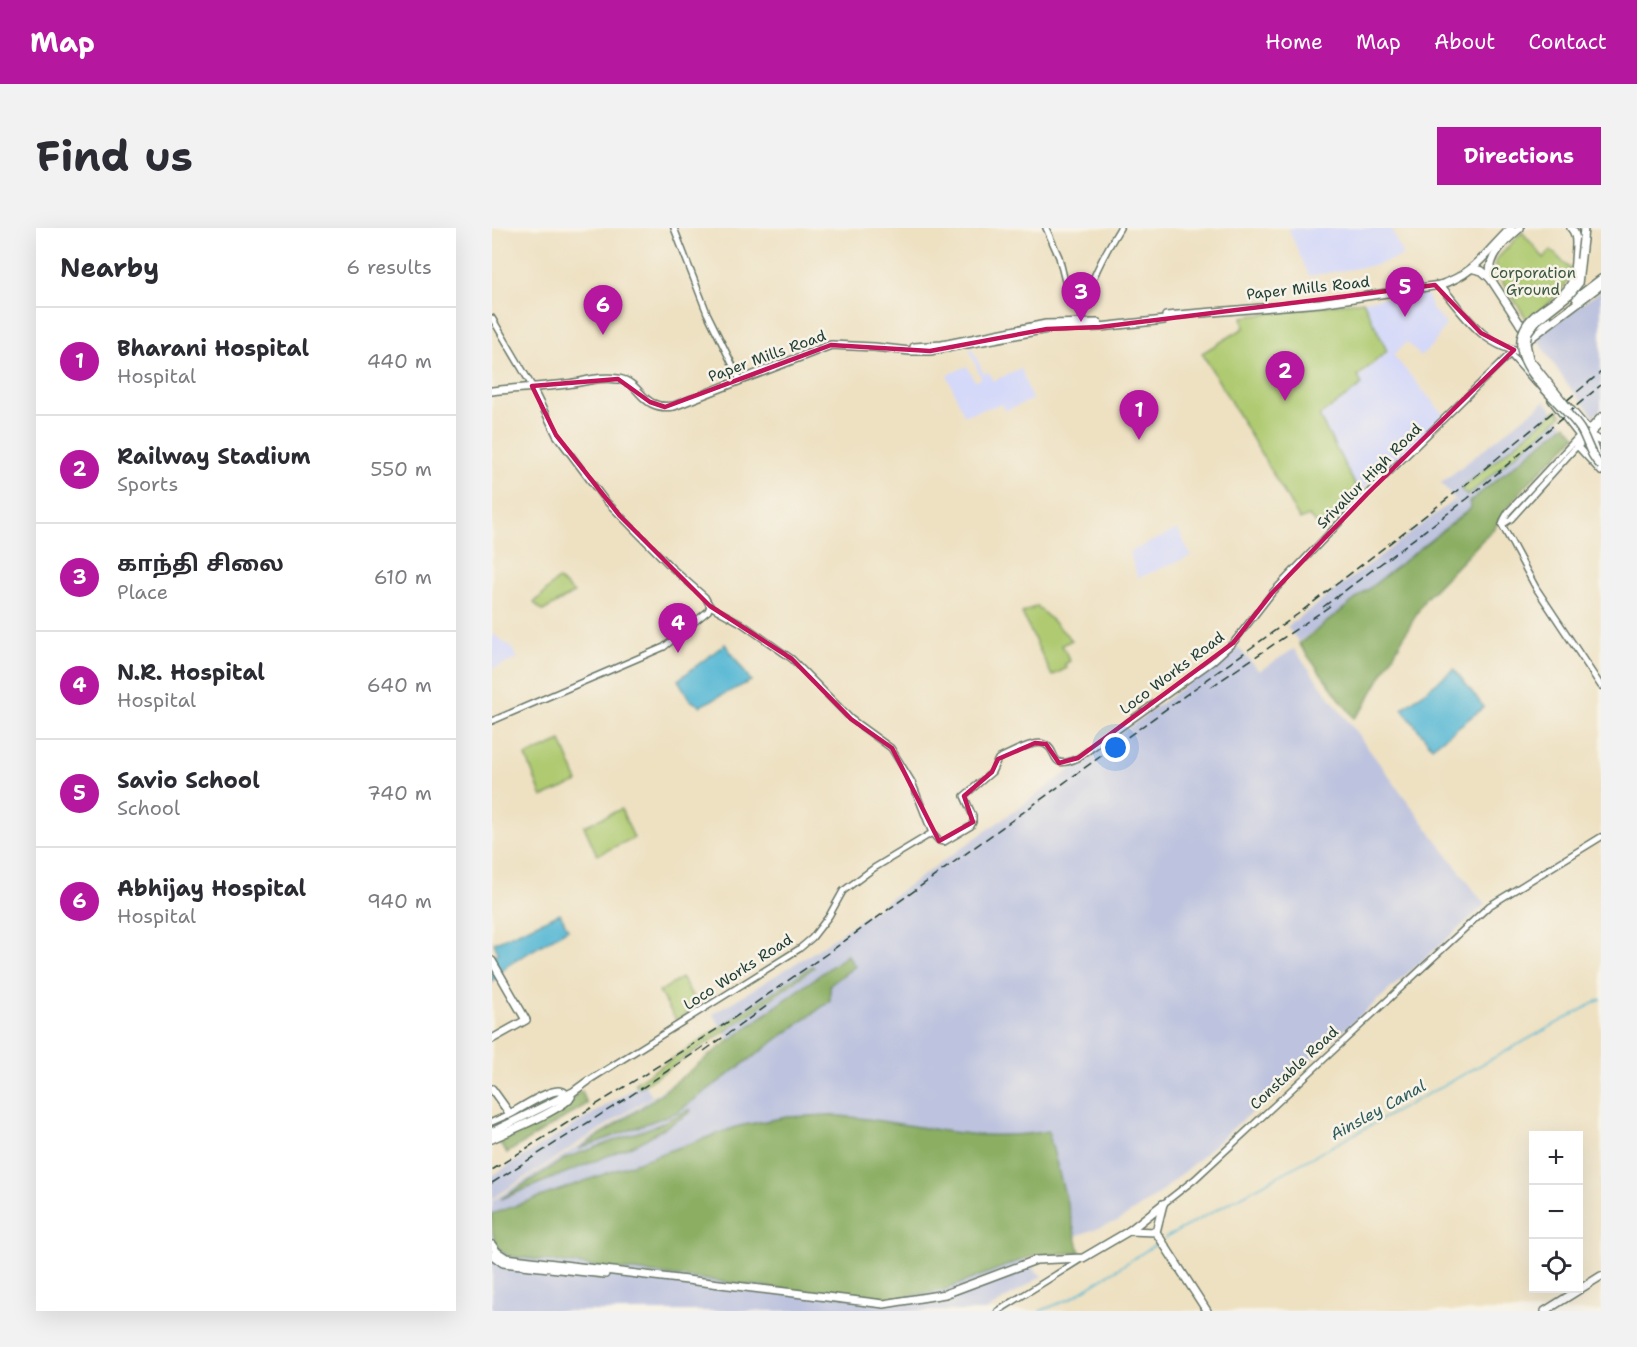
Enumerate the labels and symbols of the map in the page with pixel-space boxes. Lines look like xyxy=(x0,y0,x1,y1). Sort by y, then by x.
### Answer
park label: Corporation Ground xyxy=(1490,263,1576,300)
pin: 5 xyxy=(1386,268,1424,317)
pin: 3 xyxy=(1062,272,1100,322)
street label: Paper Mills Road xyxy=(1245,272,1371,304)
pin: 6 xyxy=(584,285,622,335)
street label: Paper Mills Road xyxy=(705,325,829,387)
pin: 2 xyxy=(1266,352,1304,401)
pin: 1 xyxy=(1120,390,1158,440)
street label: Srivallur High Road xyxy=(1312,419,1426,533)
pin: 4 xyxy=(658,604,698,653)
street label: Loco Works Road xyxy=(1116,627,1229,719)
your location xyxy=(1101,733,1130,762)
street label: Loco Works Road xyxy=(680,929,797,1015)
street label: Constable Road xyxy=(1245,1021,1343,1114)
water label: Ainsley Canal xyxy=(1326,1075,1430,1145)

